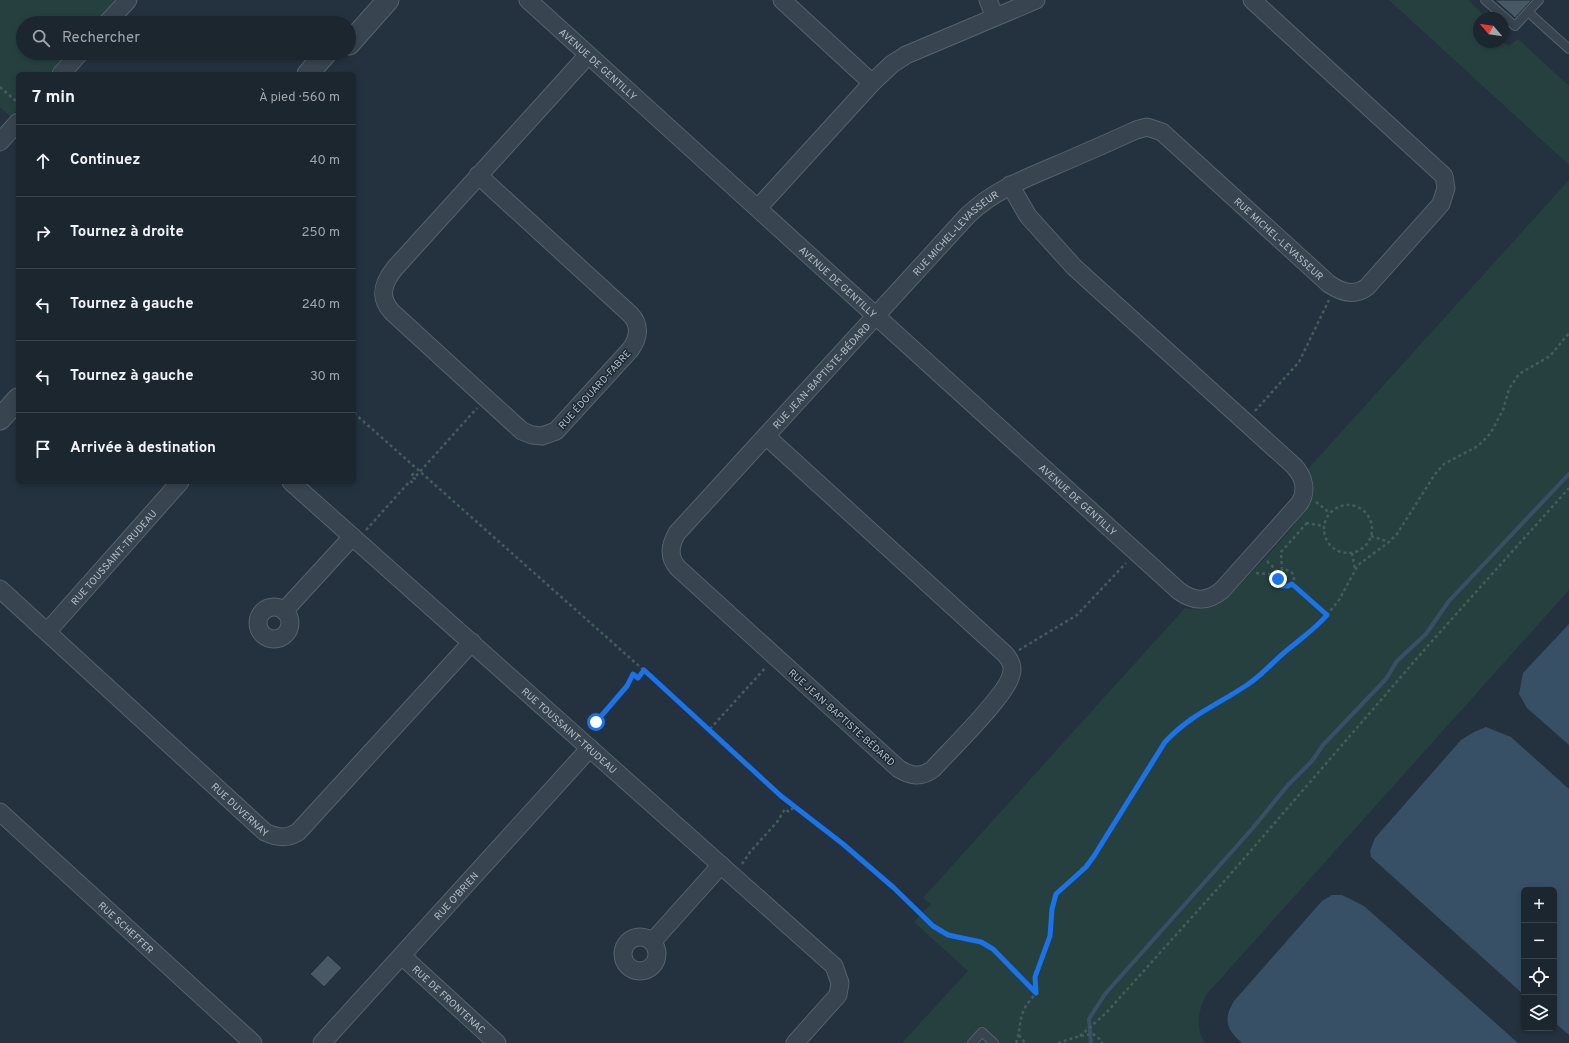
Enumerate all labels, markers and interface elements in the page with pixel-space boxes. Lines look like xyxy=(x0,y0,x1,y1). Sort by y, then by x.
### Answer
north arrow xyxy=(1473,12,1509,48)
search box xyxy=(16,16,356,60)
street label: AVENUE DE GENTILLY xyxy=(556,26,639,104)
icon: search xyxy=(30,27,52,49)
text: Rechercher xyxy=(62,29,140,48)
text: 7 min xyxy=(32,87,75,109)
text: À pied · 560 m xyxy=(259,90,340,106)
icon: ahead xyxy=(32,150,54,172)
text: Continuez xyxy=(70,151,140,170)
text: 40 m xyxy=(310,153,340,169)
street label: RUE MICHEL-LEVASSEUR xyxy=(911,189,1002,279)
street label: RUE MICHEL-LEVASSEUR xyxy=(1231,196,1325,284)
icon: right xyxy=(32,222,54,244)
text: Tournez à droite xyxy=(70,223,184,242)
text: 250 m xyxy=(302,225,340,241)
street label: AVENUE DE GENTILLY xyxy=(796,244,879,322)
icon: left xyxy=(32,294,54,316)
text: Tournez à gauche xyxy=(70,295,194,314)
text: 240 m xyxy=(302,297,340,313)
street label: RUE JEAN-BAPTISTE-BÉDARD xyxy=(771,321,874,432)
street label: RUE ÉDOUARD-FABRE xyxy=(556,348,634,432)
icon: left xyxy=(32,366,54,388)
text: Tournez à gauche xyxy=(70,367,194,386)
text: 30 m xyxy=(310,369,340,385)
icon: arrive xyxy=(32,438,54,460)
text: Arrivée à destination xyxy=(70,439,216,458)
street label: AVENUE DE GENTILLY xyxy=(1035,462,1119,540)
street label: RUE TOUSSAINT-TRUDEAU xyxy=(69,508,160,609)
route end xyxy=(1269,570,1287,588)
street label: RUE JEAN-BAPTISTE-BÉDARD xyxy=(785,667,897,770)
street label: RUE TOUSSAINT-TRUDEAU xyxy=(518,685,619,777)
route start xyxy=(587,713,605,731)
street label: RUE DUVERNAY xyxy=(208,781,271,841)
street label: RUE O'BRIEN xyxy=(432,870,482,923)
map controls xyxy=(1521,887,1557,1031)
button: + xyxy=(1521,887,1557,923)
street label: RUE SCHEFFER xyxy=(95,900,156,957)
button: − xyxy=(1521,923,1557,959)
button: locate xyxy=(1521,959,1557,995)
street label: RUE DE FRONTENAC xyxy=(409,963,488,1037)
button: layers xyxy=(1521,995,1557,1031)

